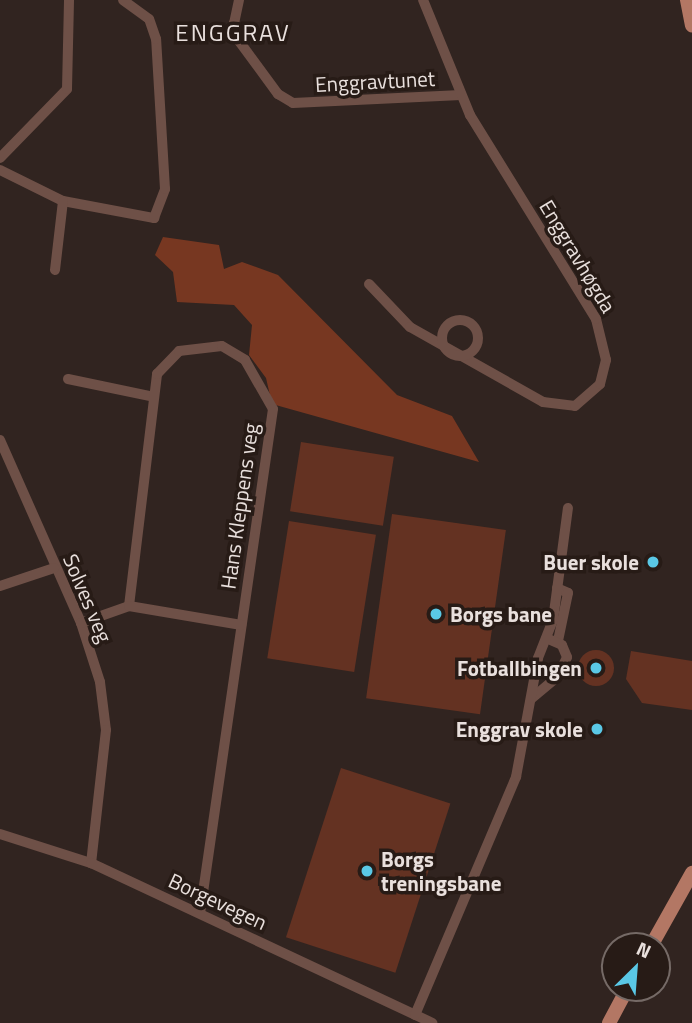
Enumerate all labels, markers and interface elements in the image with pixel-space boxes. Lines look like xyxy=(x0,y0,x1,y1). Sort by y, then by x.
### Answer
district label: ENGGRAV xyxy=(176,19,290,47)
street label: Enggravtunet xyxy=(314,65,436,97)
street label: Enggravhøgda xyxy=(534,195,622,317)
street label: Hans Kleppens veg xyxy=(215,421,263,591)
place label: Buer skole xyxy=(543,549,639,575)
street label: Solves veg xyxy=(58,550,118,646)
marker: Buer skole xyxy=(645,554,661,570)
place label: Borgs bane xyxy=(450,601,552,627)
marker: Borgs bane xyxy=(428,606,444,622)
place label: Fotballbingen xyxy=(457,655,582,681)
marker: Fotballbingen xyxy=(588,660,604,676)
place label: Enggrav skole xyxy=(456,716,583,742)
marker: Enggrav skole xyxy=(589,721,605,737)
place label: Borgs treningsbane xyxy=(381,846,501,896)
marker: Borgs treningsbane xyxy=(359,863,375,879)
street label: Borgevegen xyxy=(165,867,271,935)
north arrow xyxy=(601,932,671,1002)
text: N xyxy=(632,933,656,965)

